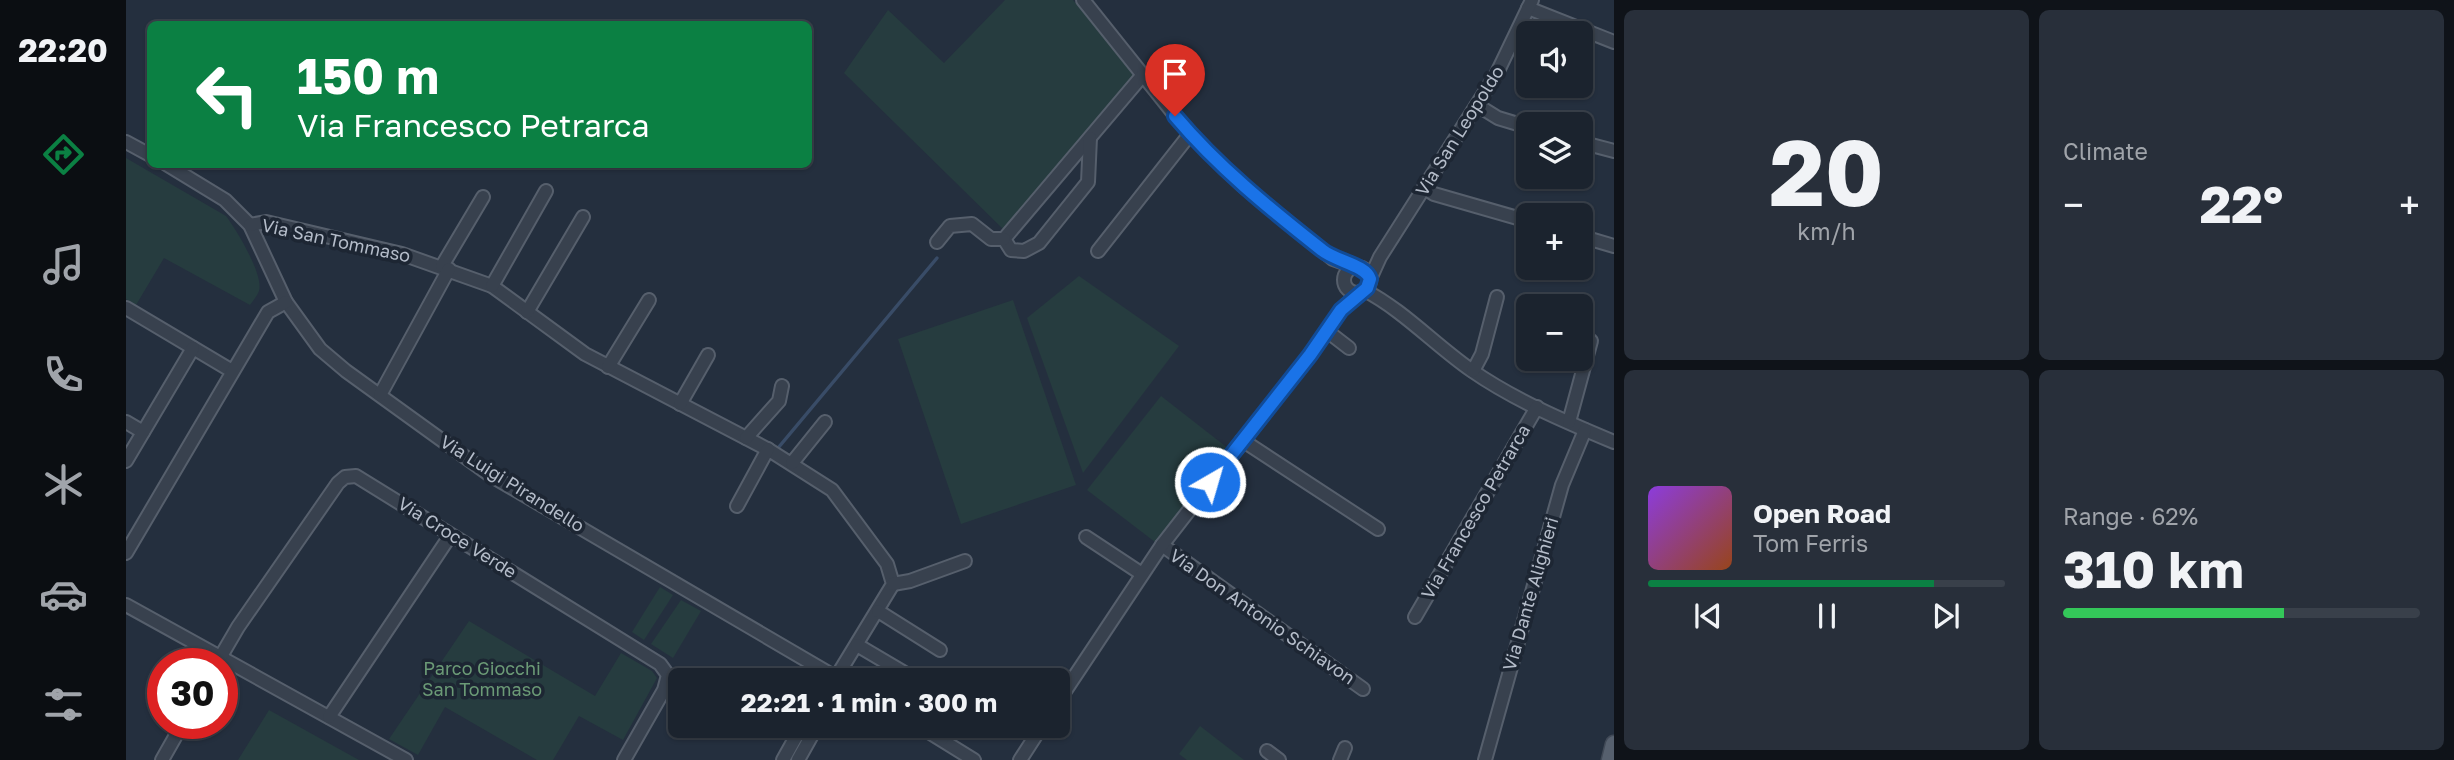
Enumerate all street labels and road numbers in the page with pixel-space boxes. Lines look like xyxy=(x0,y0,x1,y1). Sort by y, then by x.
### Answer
street label: Via San Leopoldo xyxy=(1410,61,1508,200)
street label: Via San Tommaso xyxy=(260,214,413,267)
street label: Via Francesco Petrarca xyxy=(1416,420,1534,603)
street label: Via Luigi Pirandello xyxy=(436,430,589,536)
street label: Via Croce Verde xyxy=(394,492,521,583)
street label: Via Dante Alighieri xyxy=(1498,514,1563,673)
street label: Via Don Antonio Schiavon xyxy=(1166,544,1360,689)

